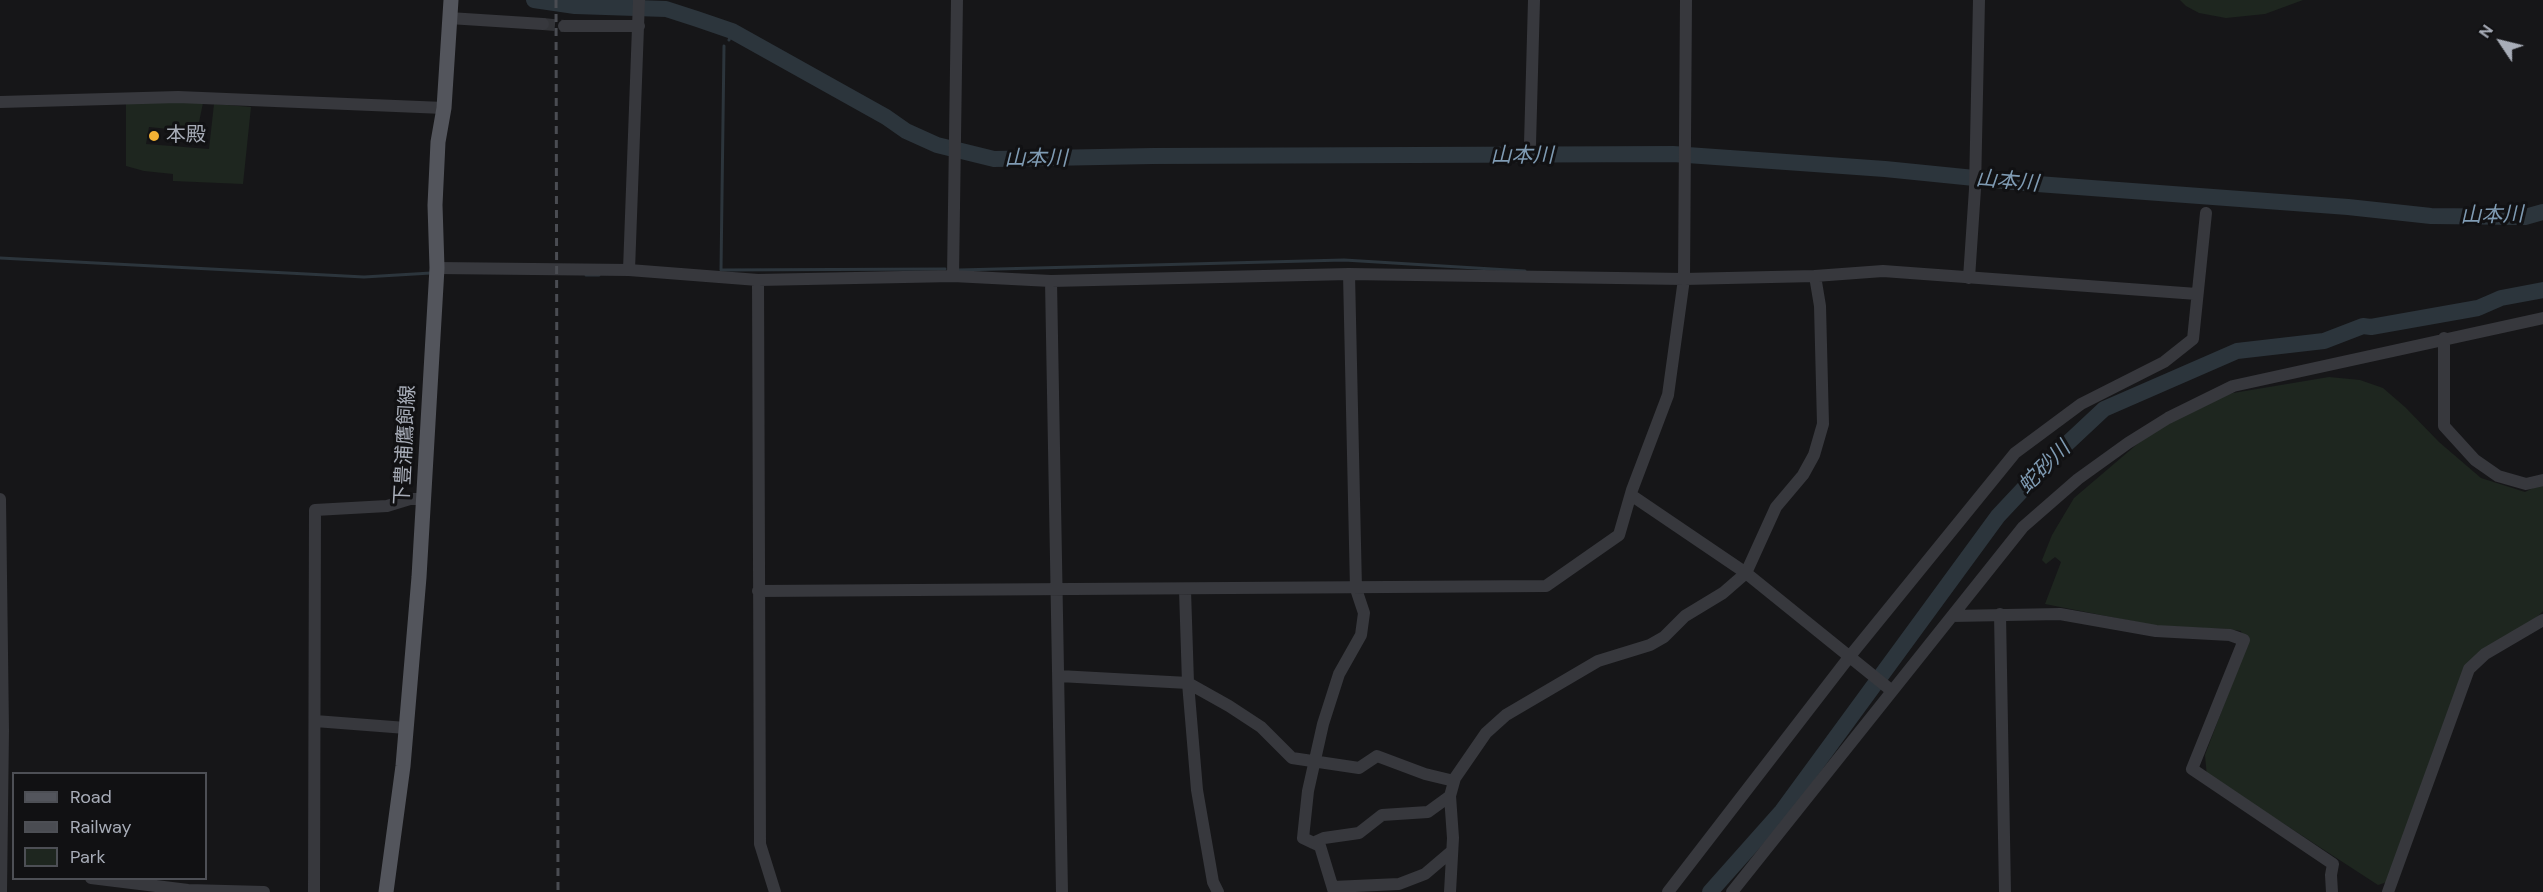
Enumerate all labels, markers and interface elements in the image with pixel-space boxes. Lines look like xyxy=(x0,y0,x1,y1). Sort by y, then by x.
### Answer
north arrow xyxy=(2471,12,2531,72)
text: N xyxy=(2474,21,2498,42)
place label: 本殿 xyxy=(166,124,206,148)
marker: 本殿 xyxy=(147,129,161,143)
water label: 山本川 xyxy=(1491,143,1553,169)
water label: 山本川 xyxy=(1005,146,1067,172)
water label: 山本川 xyxy=(1975,167,2039,197)
water label: 山本川 xyxy=(2460,203,2524,229)
street label: 下豊浦鷹飼線 xyxy=(391,384,421,506)
water label: 蛇砂川 xyxy=(2014,437,2076,499)
legend xyxy=(12,772,207,880)
text: Road xyxy=(70,785,112,809)
text: Railway xyxy=(70,815,132,839)
text: Park xyxy=(70,845,106,869)

